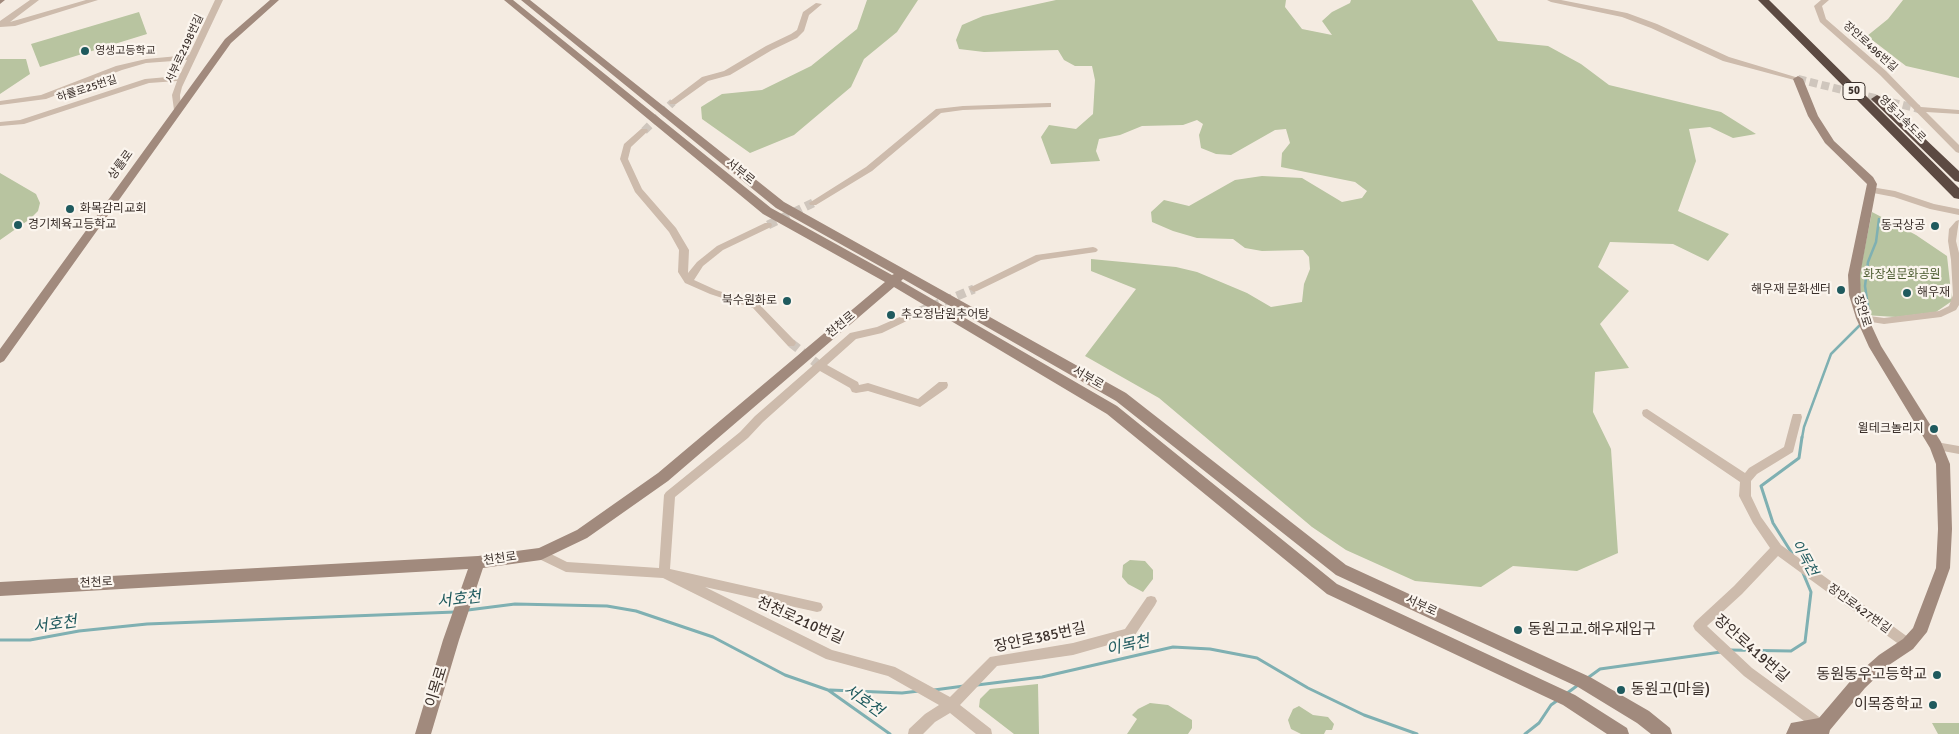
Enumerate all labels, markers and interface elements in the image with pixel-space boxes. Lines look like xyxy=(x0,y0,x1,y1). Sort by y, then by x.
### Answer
street label: 서부로2198번길 xyxy=(163,13,207,85)
street label: 장안로496번길 xyxy=(1840,19,1900,75)
place label: 영생고등학교 xyxy=(95,44,156,58)
marker: 영생고등학교 xyxy=(79,45,91,57)
street label: 하률로25번길 xyxy=(55,73,119,105)
road number: 50 xyxy=(1843,82,1865,100)
street label: 영동고속도로 xyxy=(1876,93,1928,145)
street label: 상률로 xyxy=(105,147,137,183)
street label: 서부로 xyxy=(723,156,757,188)
place label: 화목감리교회 xyxy=(80,202,146,216)
marker: 화목감리교회 xyxy=(64,203,76,215)
place label: 경기체육고등학교 xyxy=(28,218,116,232)
marker: 경기체육고등학교 xyxy=(12,219,24,231)
place label: 동국상공 xyxy=(1881,219,1925,233)
marker: 동국상공 xyxy=(1929,220,1941,232)
park label: 화장실문화공원 xyxy=(1863,268,1941,282)
place label: 해우재 문화센터 xyxy=(1751,283,1831,297)
marker: 해우재 문화센터 xyxy=(1835,284,1847,296)
place label: 해우재 xyxy=(1917,286,1950,300)
marker: 해우재 xyxy=(1901,287,1913,299)
street label: 장안로 xyxy=(1850,293,1874,329)
place label: 북수원화로 xyxy=(722,294,777,308)
marker: 북수원화로 xyxy=(781,295,793,307)
place label: 추오정남원추어탕 xyxy=(901,308,989,322)
street label: 천천로 xyxy=(824,309,858,341)
marker: 추오정남원추어탕 xyxy=(885,309,897,321)
street label: 서부로 xyxy=(1070,363,1106,393)
place label: 윌테크놀리지 xyxy=(1858,422,1924,436)
marker: 윌테크놀리지 xyxy=(1928,423,1940,435)
water label: 이목천 xyxy=(1787,537,1821,579)
street label: 천천로 xyxy=(483,550,517,568)
street label: 천천로 xyxy=(79,575,113,591)
street label: 장안로427번길 xyxy=(1825,581,1893,637)
water label: 서호천 xyxy=(436,588,482,612)
street label: 서부로 xyxy=(1403,592,1439,620)
street label: 천천로210번길 xyxy=(754,594,846,648)
water label: 서호천 xyxy=(32,612,78,638)
street label: 장안로419번길 xyxy=(1710,612,1792,686)
street label: 장안로385번길 xyxy=(992,619,1088,657)
place label: 동원고교.해우재입구 xyxy=(1528,621,1656,639)
marker: 동원고교.해우재입구 xyxy=(1512,624,1524,636)
water label: 이목천 xyxy=(1104,632,1152,660)
street label: 이목로 xyxy=(422,665,452,709)
place label: 동원동우고등학교 xyxy=(1817,666,1927,684)
marker: 동원동우고등학교 xyxy=(1931,669,1943,681)
water label: 서호천 xyxy=(839,680,887,722)
place label: 동원고(마을) xyxy=(1631,681,1710,699)
marker: 동원고(마을) xyxy=(1615,684,1627,696)
place label: 이목중학교 xyxy=(1854,696,1923,714)
marker: 이목중학교 xyxy=(1927,699,1939,711)

